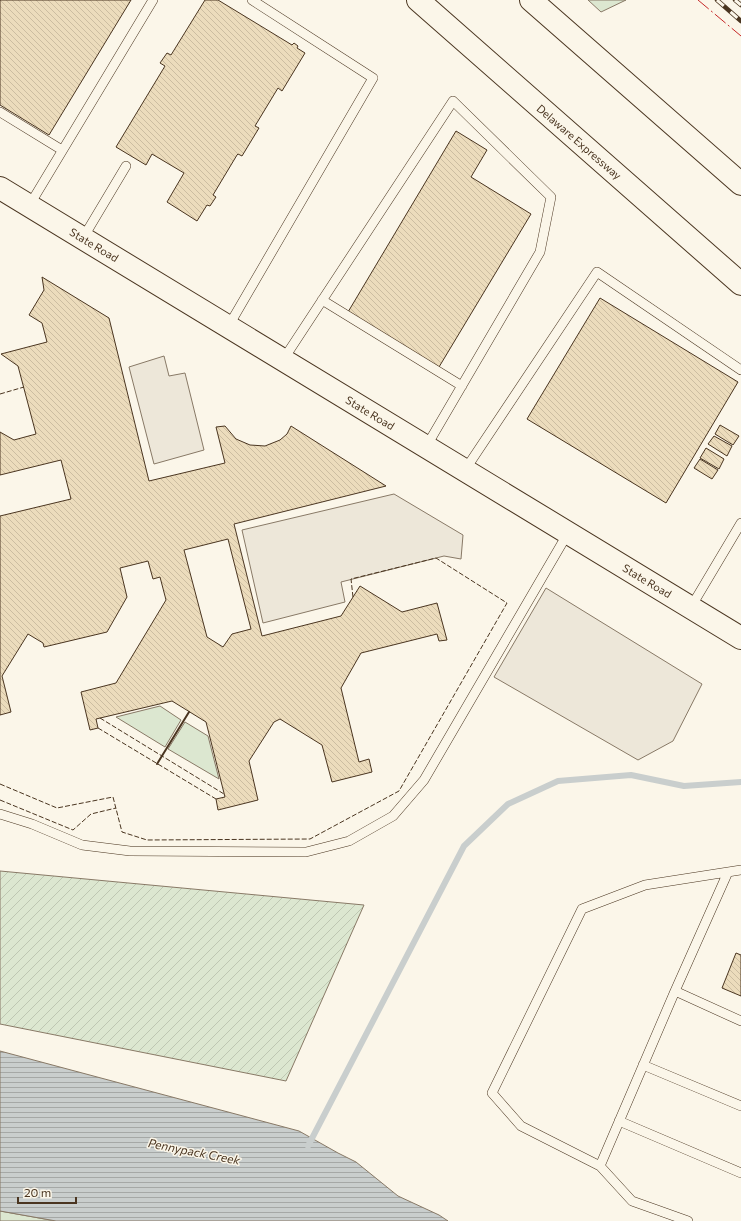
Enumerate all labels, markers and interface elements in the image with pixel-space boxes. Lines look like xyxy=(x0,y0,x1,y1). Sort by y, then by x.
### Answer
street label: Delaware Expressway xyxy=(534,101,624,182)
street label: State Road xyxy=(67,225,121,264)
street label: State Road xyxy=(343,393,397,432)
street label: State Road xyxy=(620,561,674,600)
water label: Pennypack Creek xyxy=(147,1135,242,1167)
scale bar xyxy=(18,1179,76,1205)
text: 20 m xyxy=(24,1185,51,1199)

